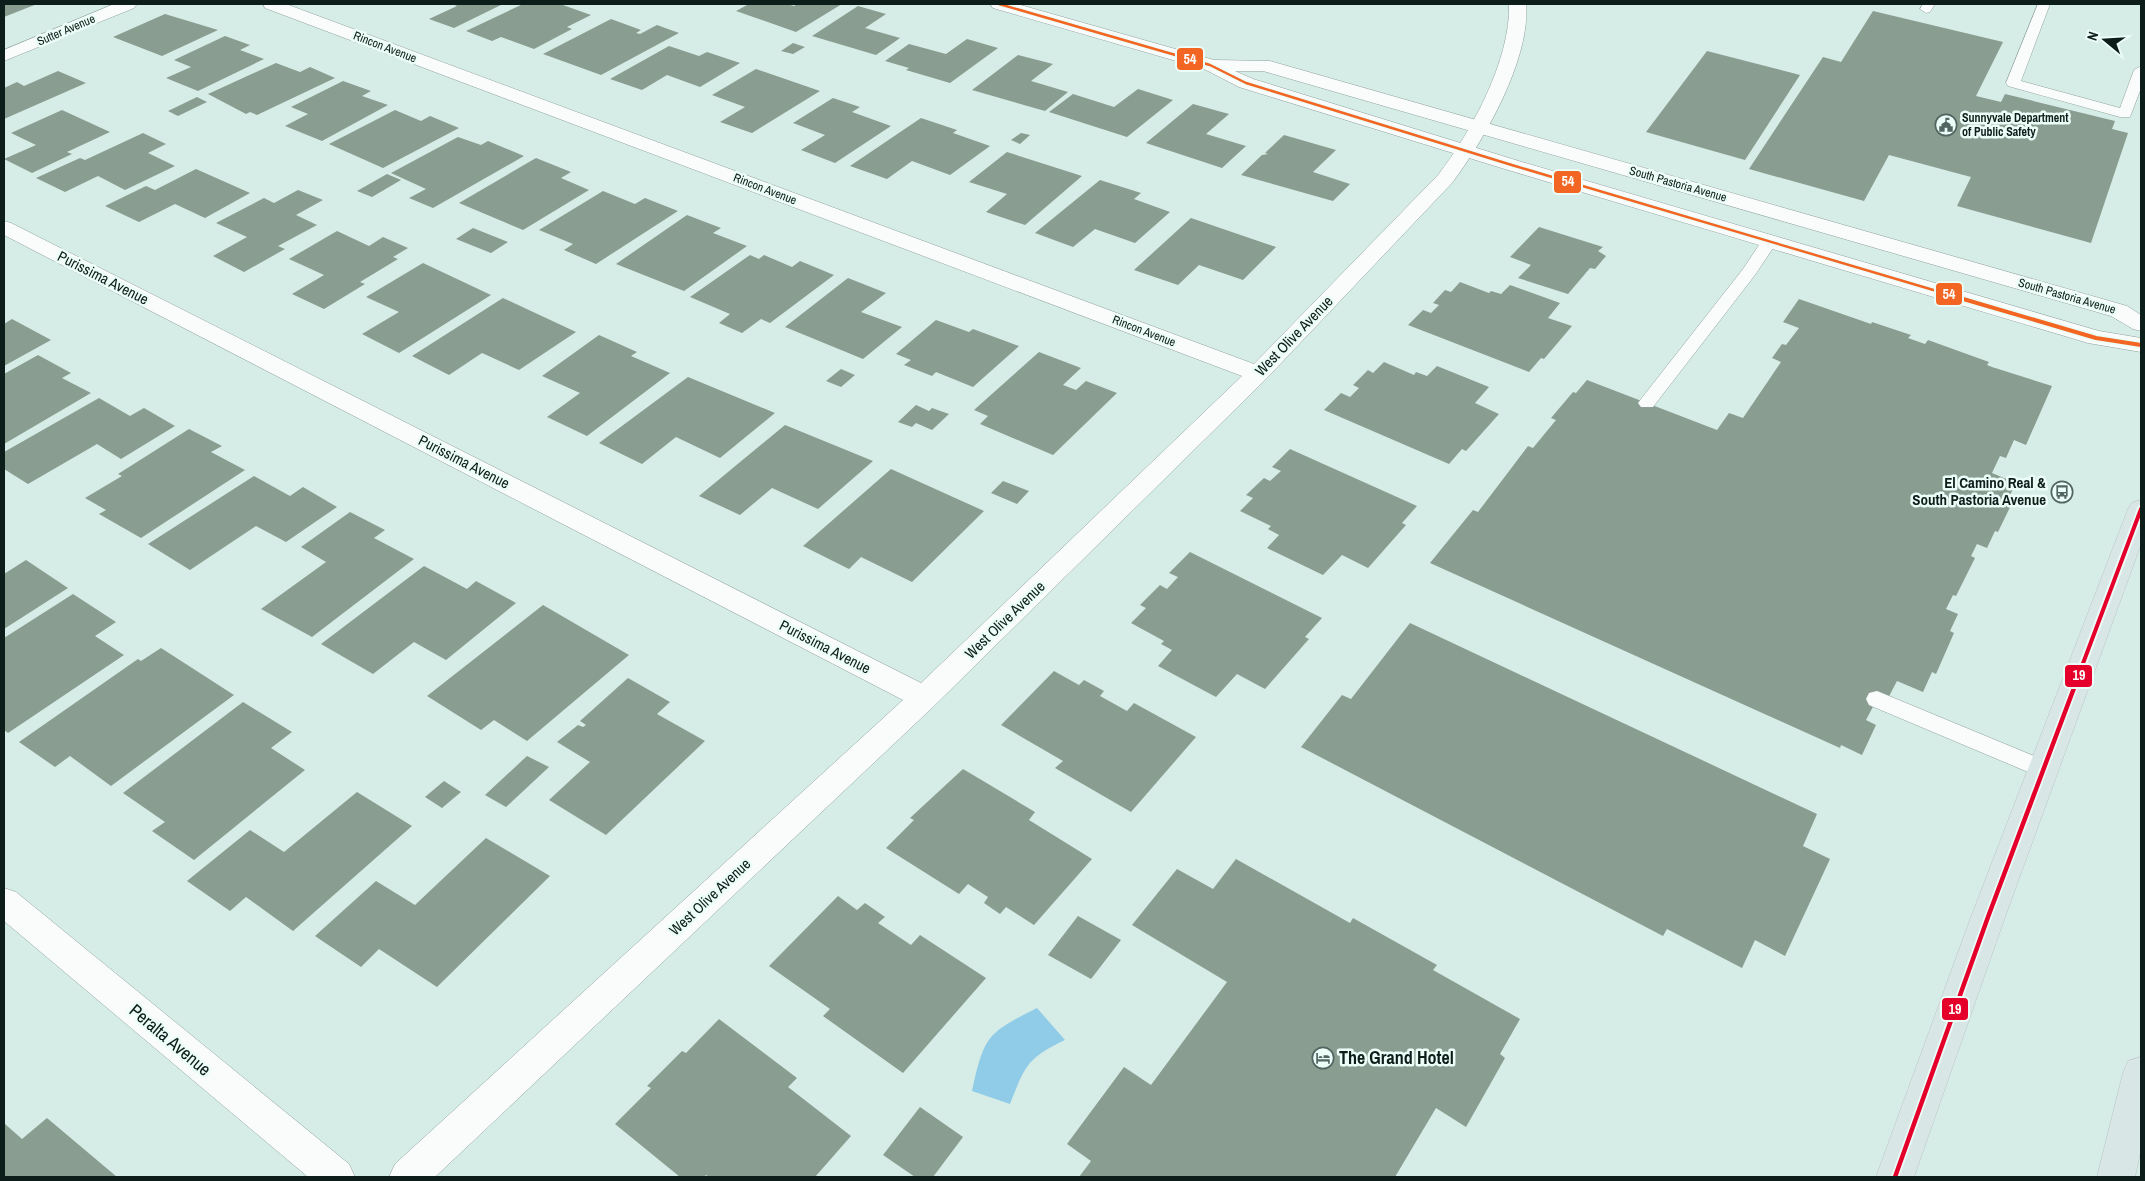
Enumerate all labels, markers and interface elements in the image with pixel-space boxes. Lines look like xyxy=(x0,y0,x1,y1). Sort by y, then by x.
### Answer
street label: Sutter Avenue xyxy=(34,11,98,49)
north arrow xyxy=(2080,15,2130,65)
street label: Rincon Avenue xyxy=(351,28,419,66)
text: N xyxy=(2083,29,2102,43)
line badge: 54 xyxy=(1176,47,1204,71)
text: 54 xyxy=(1184,50,1197,68)
place label: Sunnyvale Department of Public Safety xyxy=(1962,110,2069,140)
public building icon: Sunnyvale Department of Public Safety xyxy=(1934,113,1958,137)
street label: South Pastoria Avenue xyxy=(1627,162,1729,206)
street label: Rincon Avenue xyxy=(731,170,799,208)
line badge: 54 xyxy=(1553,170,1582,194)
text: 54 xyxy=(1562,172,1575,190)
street label: Purissima Avenue xyxy=(54,246,153,310)
street label: South Pastoria Avenue xyxy=(2016,274,2118,318)
line badge: 54 xyxy=(1935,282,1963,306)
text: 54 xyxy=(1943,285,1956,303)
street label: West Olive Avenue xyxy=(1250,291,1337,380)
street label: Rincon Avenue xyxy=(1110,312,1178,350)
street label: Purissima Avenue xyxy=(415,430,514,494)
place label: El Camino Real & South Pastoria Avenue xyxy=(1912,472,2046,510)
bus stop icon: El Camino Real & South Pastoria Avenue xyxy=(2050,480,2074,504)
street label: West Olive Avenue xyxy=(960,576,1050,663)
street label: Purissima Avenue xyxy=(776,615,875,679)
line badge: 19 xyxy=(2064,664,2093,688)
text: 19 xyxy=(2073,666,2085,684)
street label: West Olive Avenue xyxy=(664,853,755,940)
line badge: 19 xyxy=(1941,997,1969,1021)
street label: Peralta Avenue xyxy=(124,998,217,1081)
text: 19 xyxy=(1949,1000,1961,1018)
place label: The Grand Hotel xyxy=(1339,1045,1454,1070)
hotel icon: The Grand Hotel xyxy=(1311,1046,1335,1070)

